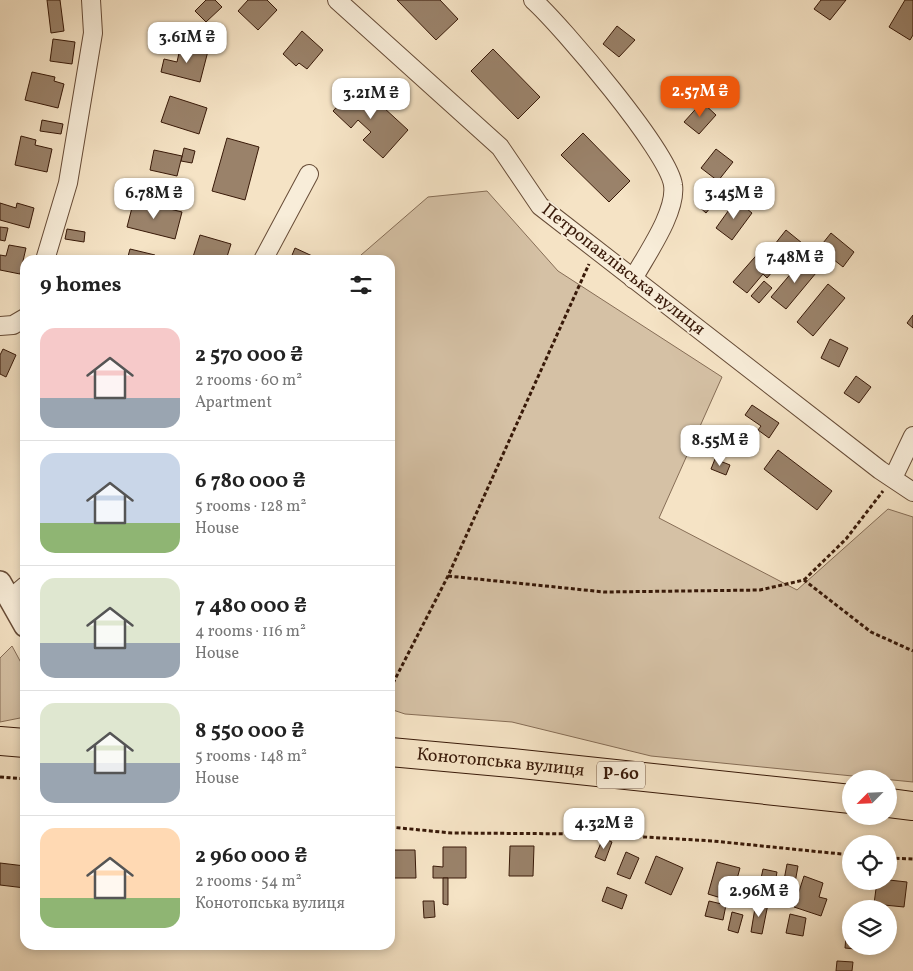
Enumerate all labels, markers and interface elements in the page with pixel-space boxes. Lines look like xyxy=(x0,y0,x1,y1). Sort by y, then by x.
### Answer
pin: 3.61M ₴ xyxy=(141,22,233,64)
text: 3.61M ₴ xyxy=(159,27,215,49)
pin: 2.57M ₴ xyxy=(654,76,746,118)
pin: 3.21M ₴ xyxy=(325,78,417,120)
text: 2.57M ₴ xyxy=(672,81,728,103)
text: 3.21M ₴ xyxy=(343,83,399,105)
pin: 6.78M ₴ xyxy=(108,178,200,220)
pin: 3.45M ₴ xyxy=(688,178,780,220)
text: 6.78M ₴ xyxy=(125,183,183,205)
text: 3.45M ₴ xyxy=(705,183,763,205)
street label: Петропавлівська вулиця xyxy=(536,198,710,342)
pin: 7.48M ₴ xyxy=(749,242,841,284)
text: 7.48M ₴ xyxy=(766,247,824,269)
text: 9 homes xyxy=(40,271,121,300)
icon: filters xyxy=(347,271,375,299)
text: 2 570 000 ₴ xyxy=(195,341,303,370)
icon: home xyxy=(80,348,140,408)
text: 2 rooms · 60 m² xyxy=(195,370,302,392)
text: Apartment xyxy=(195,392,272,414)
pin: 8.55M ₴ xyxy=(674,424,766,467)
text: 8.55M ₴ xyxy=(692,430,748,452)
text: 6 780 000 ₴ xyxy=(195,467,306,496)
icon: home xyxy=(80,473,140,533)
text: 5 rooms · 128 m² xyxy=(195,496,306,518)
text: House xyxy=(195,518,239,540)
text: 7 480 000 ₴ xyxy=(195,592,307,621)
icon: home xyxy=(80,598,140,658)
text: 4 rooms · 116 m² xyxy=(195,621,306,643)
text: House xyxy=(195,643,239,665)
text: 8 550 000 ₴ xyxy=(195,717,304,746)
icon: home xyxy=(80,723,140,783)
street label: Конотопська вулиця xyxy=(415,742,586,783)
text: 5 rooms · 148 m² xyxy=(195,746,307,768)
road number: Р-60 xyxy=(597,762,645,788)
text: House xyxy=(195,768,239,790)
north arrow xyxy=(842,770,898,825)
map controls xyxy=(842,770,897,955)
pin: 4.32M ₴ xyxy=(558,808,650,850)
text: 4.32M ₴ xyxy=(574,813,634,835)
button: locate xyxy=(842,835,897,890)
text: 2 960 000 ₴ xyxy=(195,842,307,871)
icon: home xyxy=(80,848,140,908)
text: 2 rooms · 54 m² xyxy=(195,871,302,893)
pin: 2.96M ₴ xyxy=(713,876,805,918)
text: 2.96M ₴ xyxy=(729,881,789,903)
text: Конотопська вулиця xyxy=(195,893,345,915)
button: layers xyxy=(842,900,897,955)

